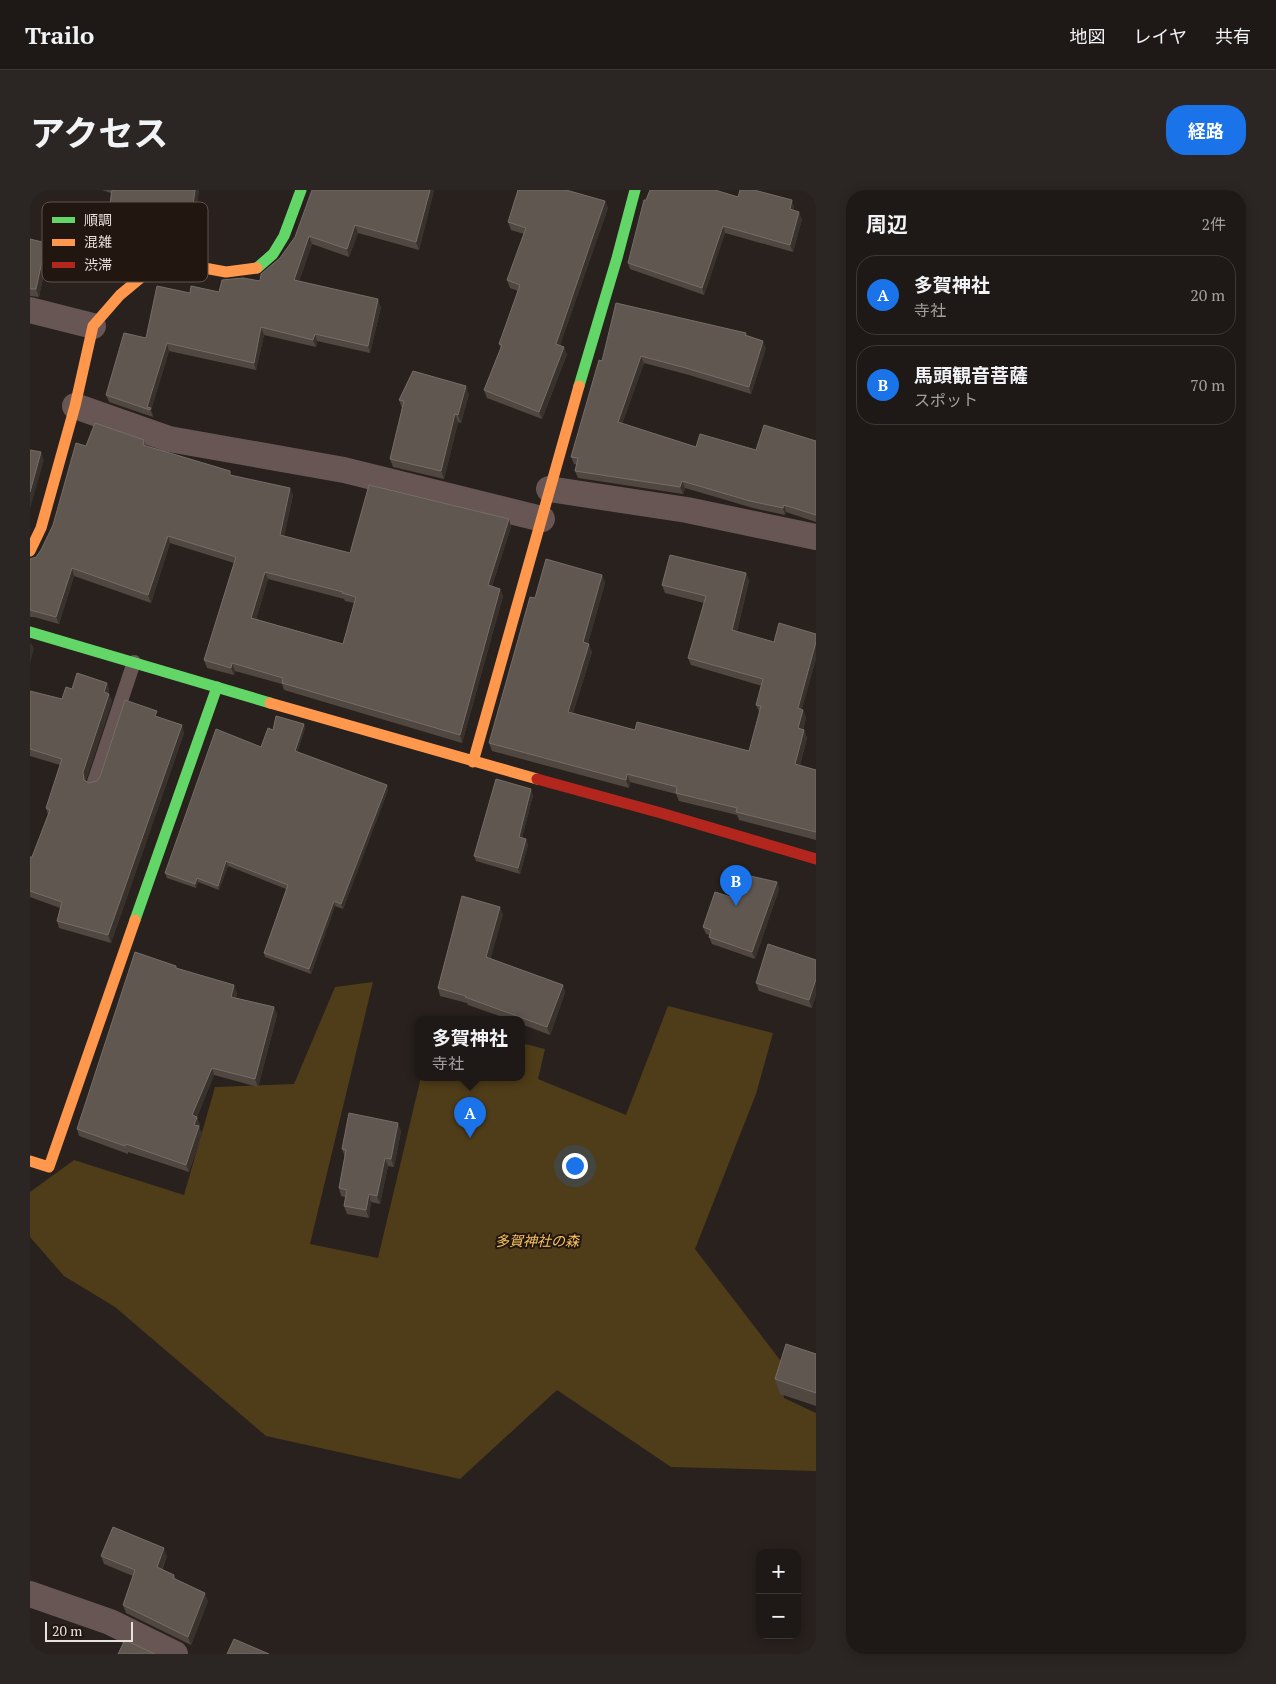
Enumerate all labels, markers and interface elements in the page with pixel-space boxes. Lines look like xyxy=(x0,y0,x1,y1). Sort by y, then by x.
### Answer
text: Trailo xyxy=(25,19,94,51)
text: 地図 xyxy=(1070,24,1106,48)
text: レイヤ xyxy=(1134,24,1187,48)
text: 共有 xyxy=(1215,24,1251,48)
button: 経路 xyxy=(1166,105,1246,155)
text: アクセス xyxy=(30,110,168,156)
legend xyxy=(42,202,208,282)
text: 順調 xyxy=(84,210,112,229)
text: 周辺 xyxy=(866,210,908,238)
text: 2件 xyxy=(1201,213,1226,235)
text: 混雑 xyxy=(84,232,112,251)
text: 渋滞 xyxy=(84,255,112,274)
text: 多賀神社 xyxy=(914,272,990,297)
text: A xyxy=(877,284,889,306)
text: 20 m xyxy=(1190,284,1225,306)
text: 寺社 xyxy=(914,299,946,321)
text: 馬頭観音菩薩 xyxy=(914,362,1028,387)
text: B xyxy=(878,374,888,396)
text: 70 m xyxy=(1190,374,1225,396)
text: スポット xyxy=(914,389,978,411)
pin: B xyxy=(720,865,752,906)
popup xyxy=(415,1016,525,1081)
text: 多賀神社 xyxy=(432,1025,508,1050)
text: 寺社 xyxy=(432,1052,464,1074)
pin: A xyxy=(454,1097,486,1138)
your location xyxy=(562,1153,588,1179)
park label: 多賀神社の森 xyxy=(495,1231,581,1250)
map controls xyxy=(756,1549,801,1639)
button: + xyxy=(756,1549,801,1594)
button: − xyxy=(756,1594,801,1639)
scale bar xyxy=(45,1619,132,1642)
text: 20 m xyxy=(52,1621,82,1640)

